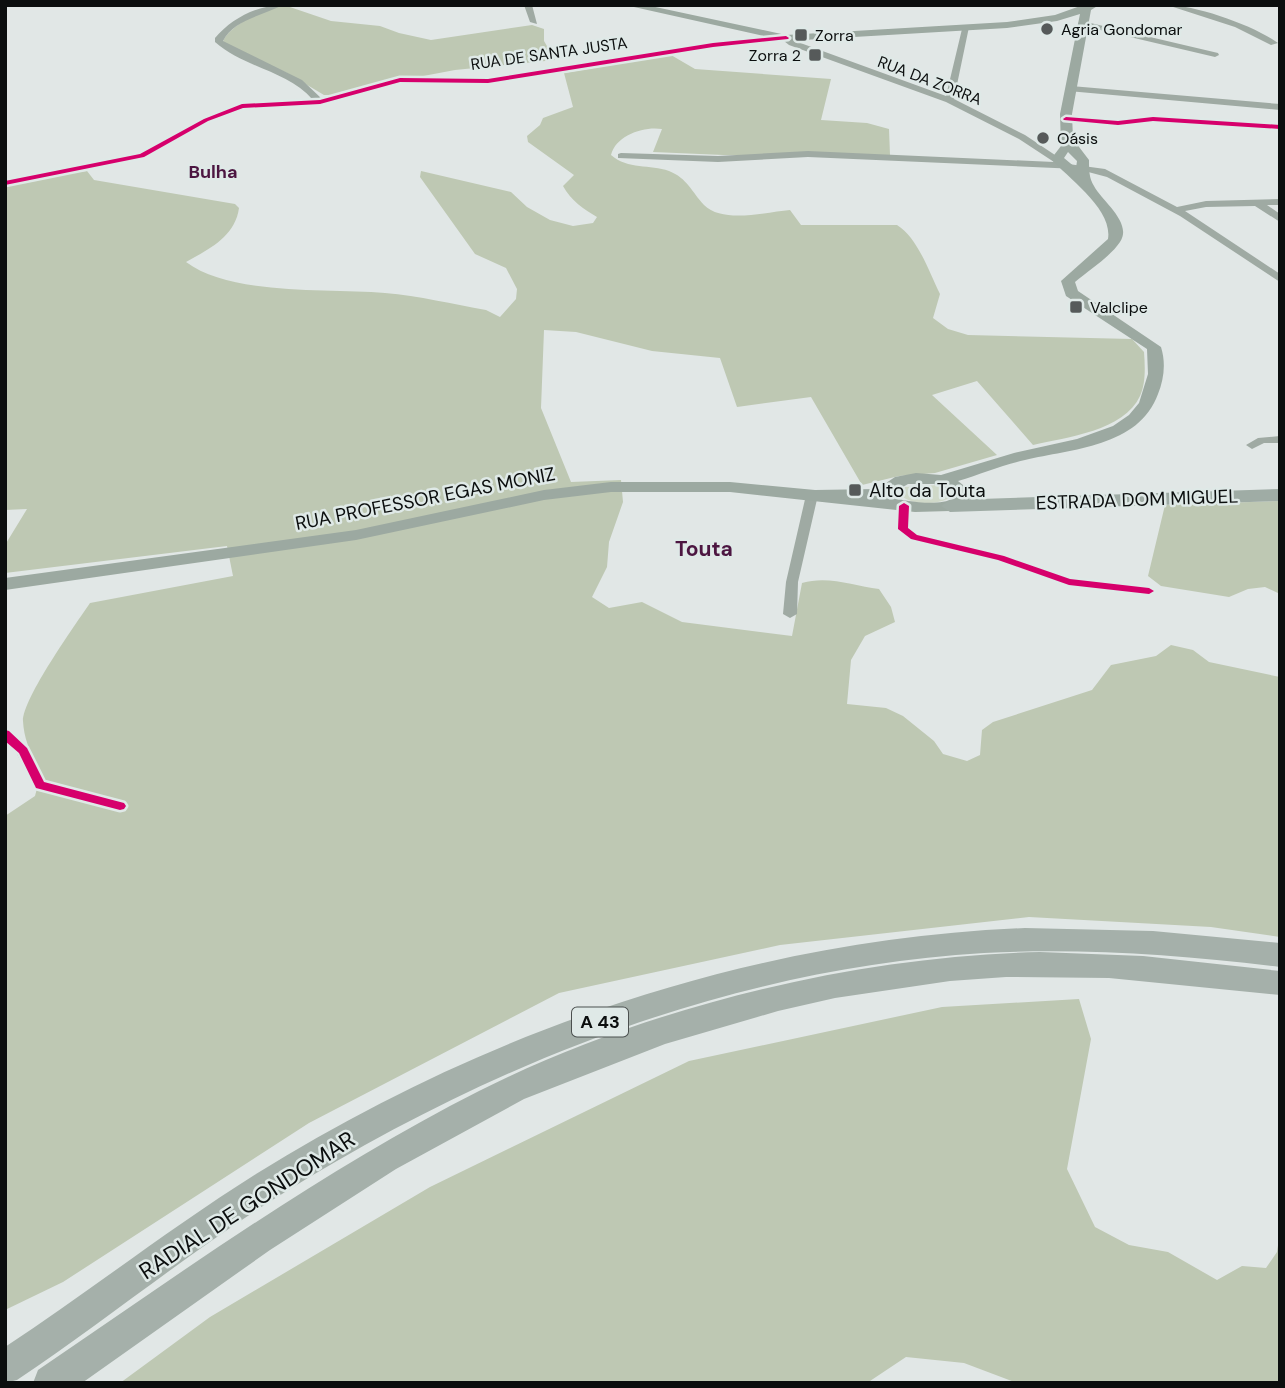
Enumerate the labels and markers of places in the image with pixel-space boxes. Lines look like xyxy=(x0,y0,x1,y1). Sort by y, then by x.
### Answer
place label: Agria Gondomar xyxy=(1061,19,1183,40)
marker: Agria Gondomar xyxy=(1039,21,1055,37)
place label: Zorra xyxy=(815,25,854,46)
marker: Zorra xyxy=(793,27,809,43)
place label: Zorra 2 xyxy=(749,45,801,66)
marker: Zorra 2 xyxy=(807,47,823,63)
place label: Oásis xyxy=(1057,128,1098,149)
marker: Oásis xyxy=(1035,130,1051,146)
place label: Valclipe xyxy=(1090,297,1148,318)
marker: Valclipe xyxy=(1068,299,1084,315)
place label: Alto da Touta xyxy=(869,478,986,503)
marker: Alto da Touta xyxy=(847,482,863,498)

